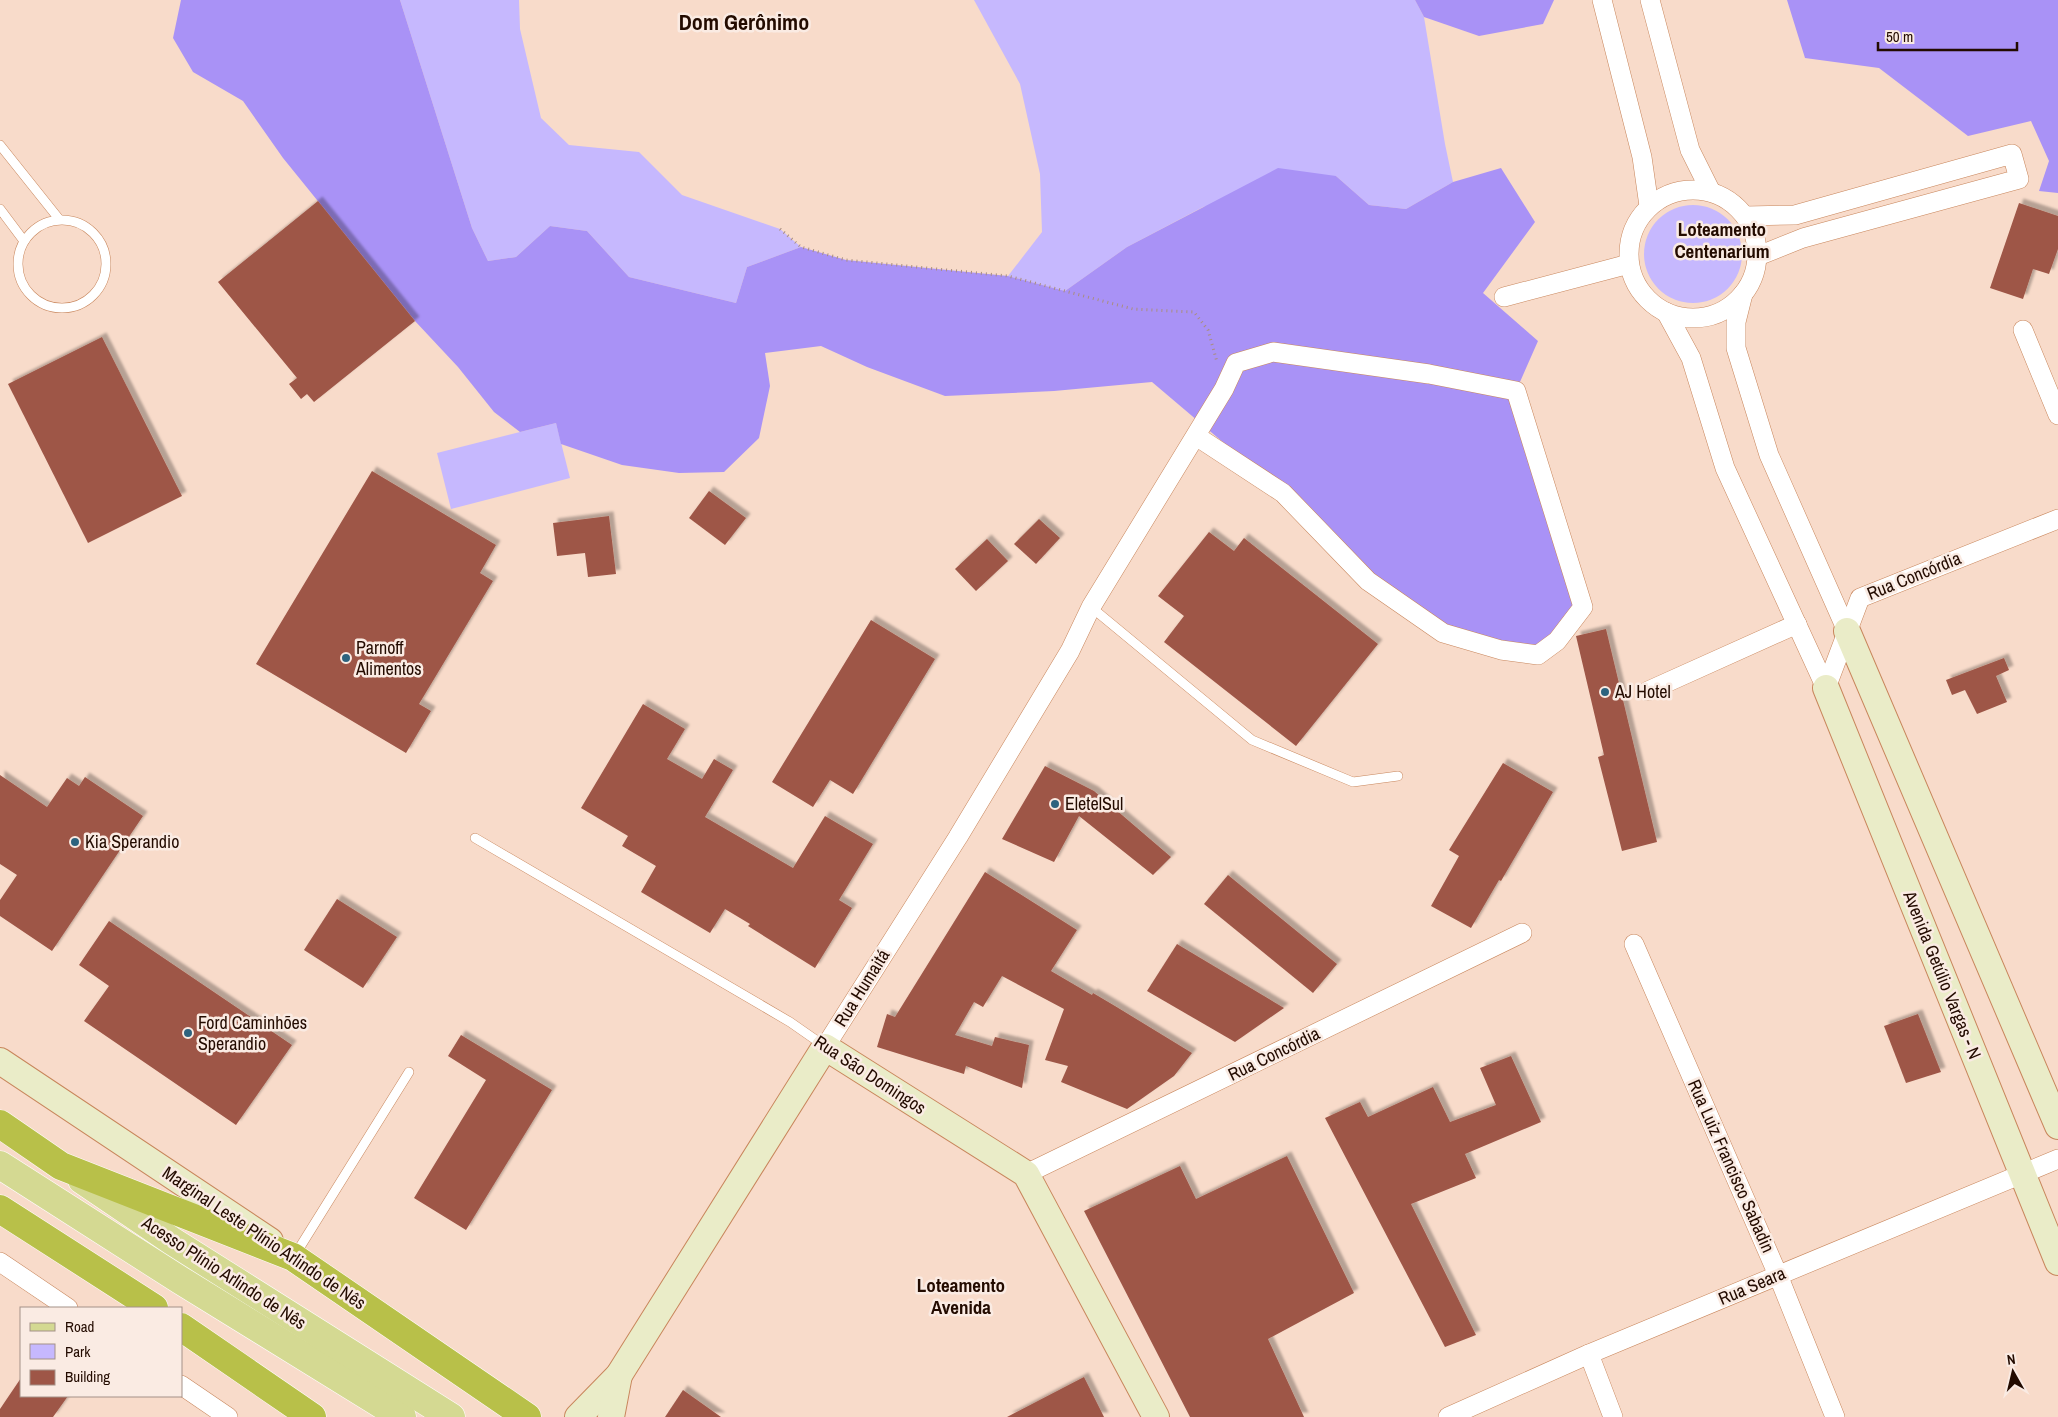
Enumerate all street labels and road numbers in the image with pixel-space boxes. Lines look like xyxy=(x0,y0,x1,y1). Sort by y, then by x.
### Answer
street label: Rua Concórdia xyxy=(1863,545,1965,606)
street label: Avenida Getúlio Vargas - N xyxy=(1897,886,1988,1063)
street label: Rua Humaitá xyxy=(828,944,895,1031)
street label: Rua Concórdia xyxy=(1224,1021,1324,1087)
street label: Rua São Domingos xyxy=(809,1029,931,1120)
street label: Rua Luiz Francisco Sabadin xyxy=(1682,1075,1781,1256)
street label: Marginal Leste Plínio Arlindo de Nês xyxy=(158,1160,371,1315)
street label: Acesso Plínio Arlindo de Nês xyxy=(136,1209,311,1335)
street label: Rua Seara xyxy=(1714,1260,1789,1311)

